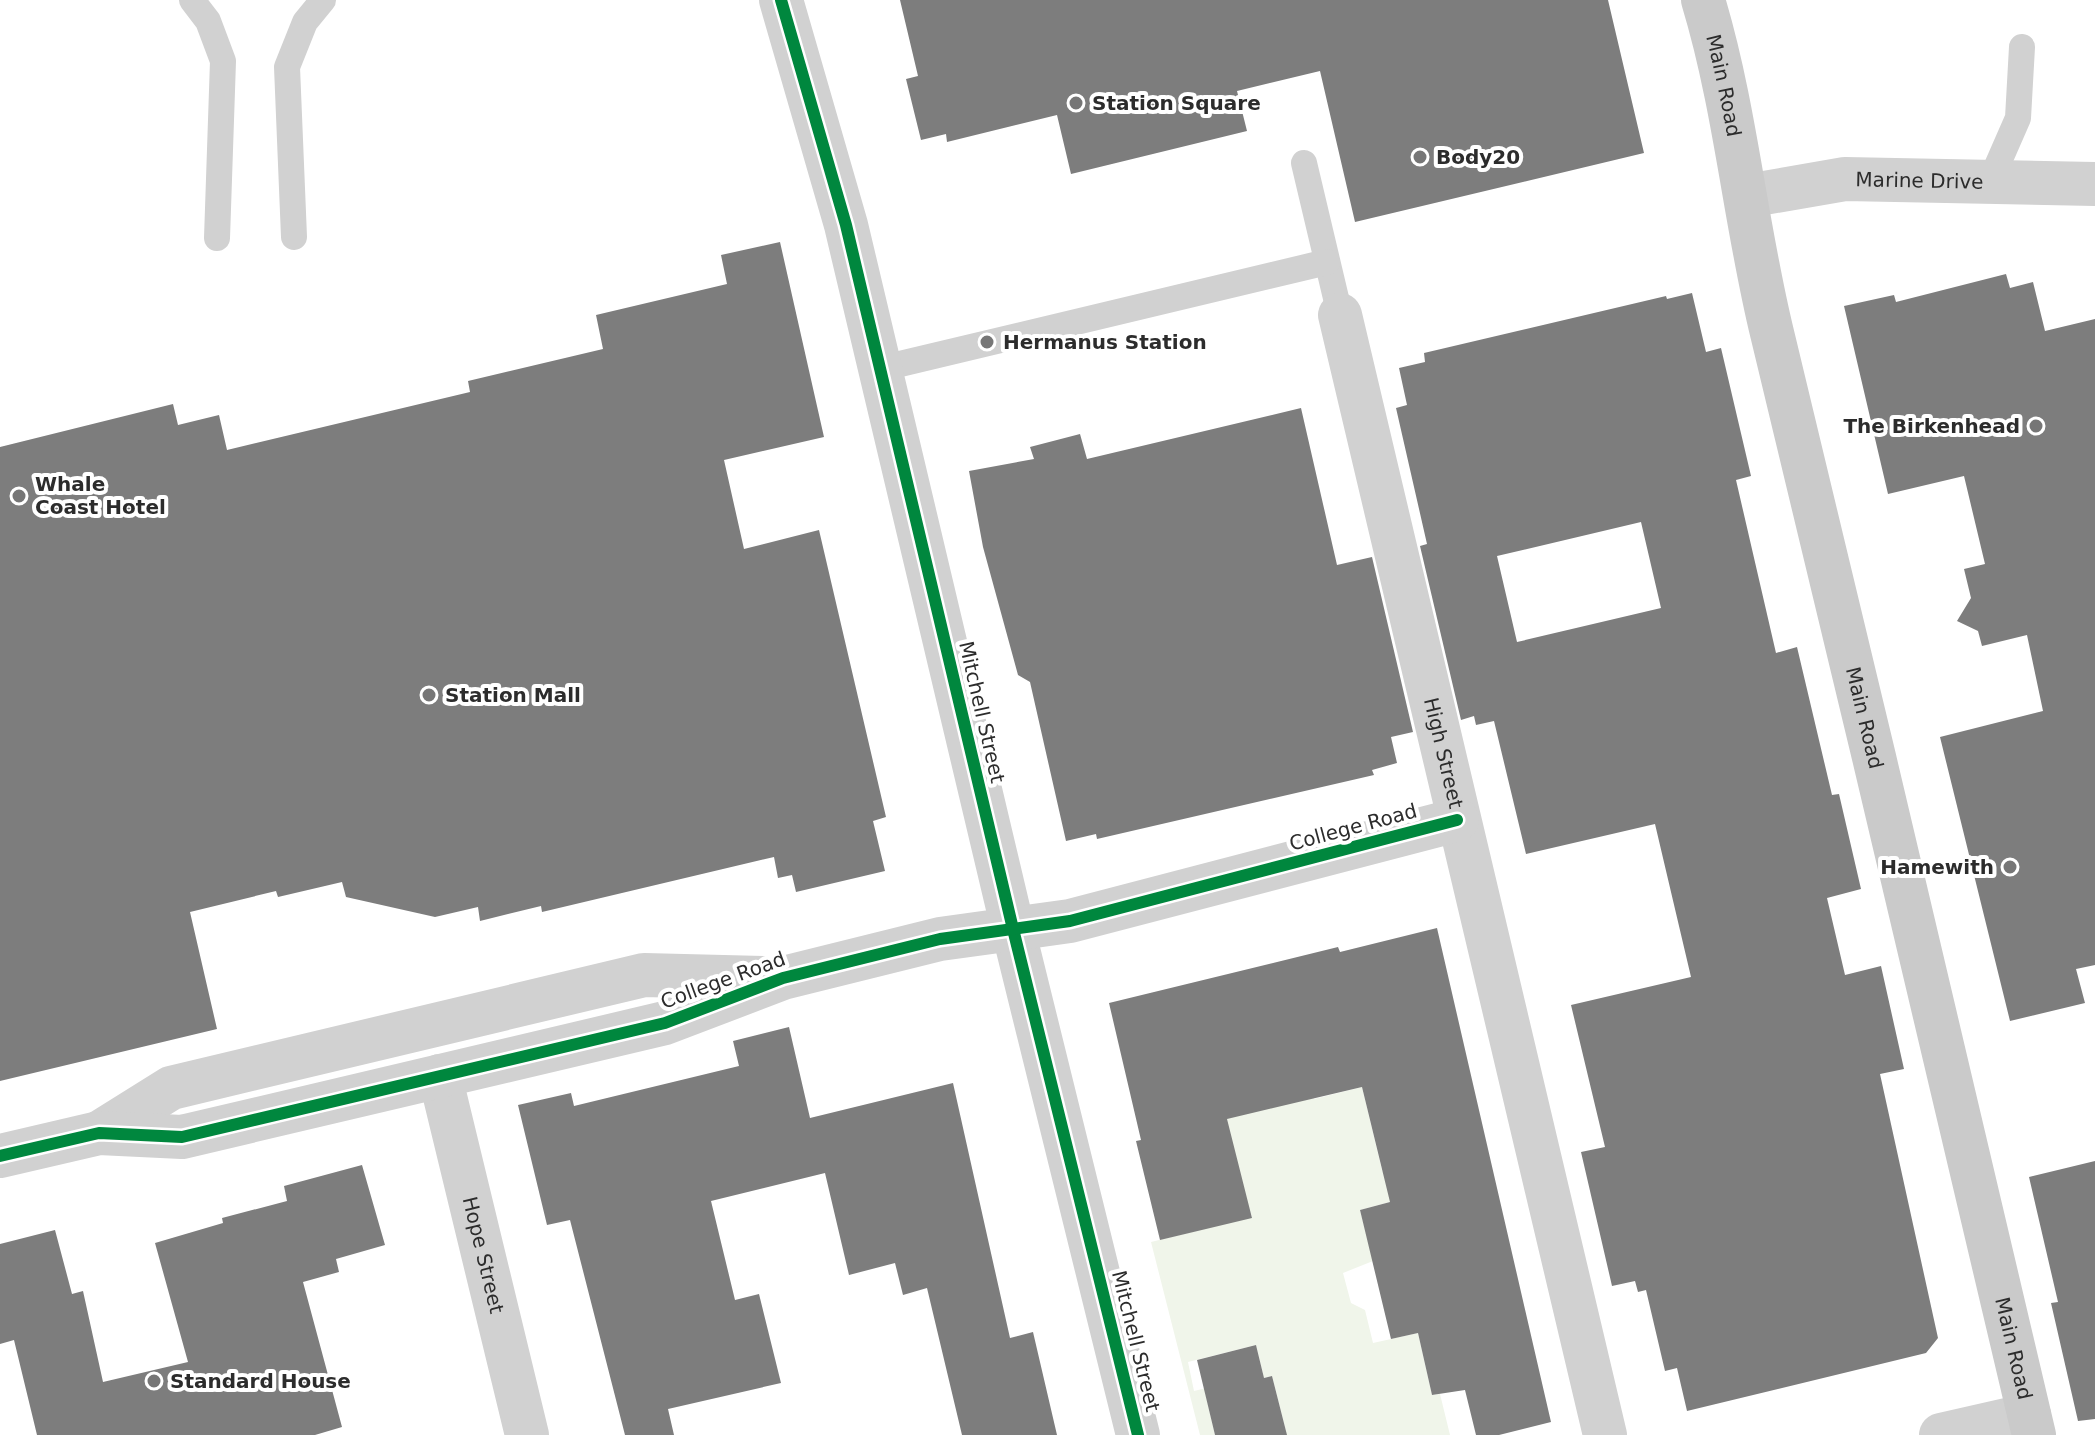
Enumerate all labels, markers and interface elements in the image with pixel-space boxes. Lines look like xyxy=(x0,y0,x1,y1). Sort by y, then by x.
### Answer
street label: Main Road xyxy=(1701,32,1746,139)
place label: Station Square xyxy=(1092,91,1261,115)
marker: Station Square xyxy=(1067,94,1085,112)
place label: Body20 xyxy=(1436,145,1520,169)
marker: Body20 xyxy=(1411,148,1429,166)
street label: Marine Drive xyxy=(1855,167,1984,194)
place label: Hermanus Station xyxy=(1003,330,1207,354)
marker: Hermanus Station xyxy=(978,333,996,351)
place label: The Birkenhead xyxy=(1843,414,2020,438)
marker: The Birkenhead xyxy=(2027,417,2045,435)
place label: Whale Coast Hotel xyxy=(35,472,166,519)
marker: Whale Coast Hotel xyxy=(10,487,28,505)
street label: Mitchell Street xyxy=(954,639,1010,785)
street label: Main Road xyxy=(1841,664,1888,771)
place label: Station Mall xyxy=(445,683,581,707)
marker: Station Mall xyxy=(420,686,438,704)
street label: High Street xyxy=(1419,695,1468,811)
street label: College Road xyxy=(1287,798,1419,856)
place label: Hamewith xyxy=(1880,855,1994,879)
marker: Hamewith xyxy=(2001,858,2019,876)
street label: College Road xyxy=(657,946,789,1014)
street label: Hope Street xyxy=(458,1194,509,1316)
street label: Mitchell Street xyxy=(1107,1268,1165,1414)
street label: Main Road xyxy=(1990,1295,2037,1402)
place label: Standard House xyxy=(170,1369,351,1393)
marker: Standard House xyxy=(145,1372,163,1390)

